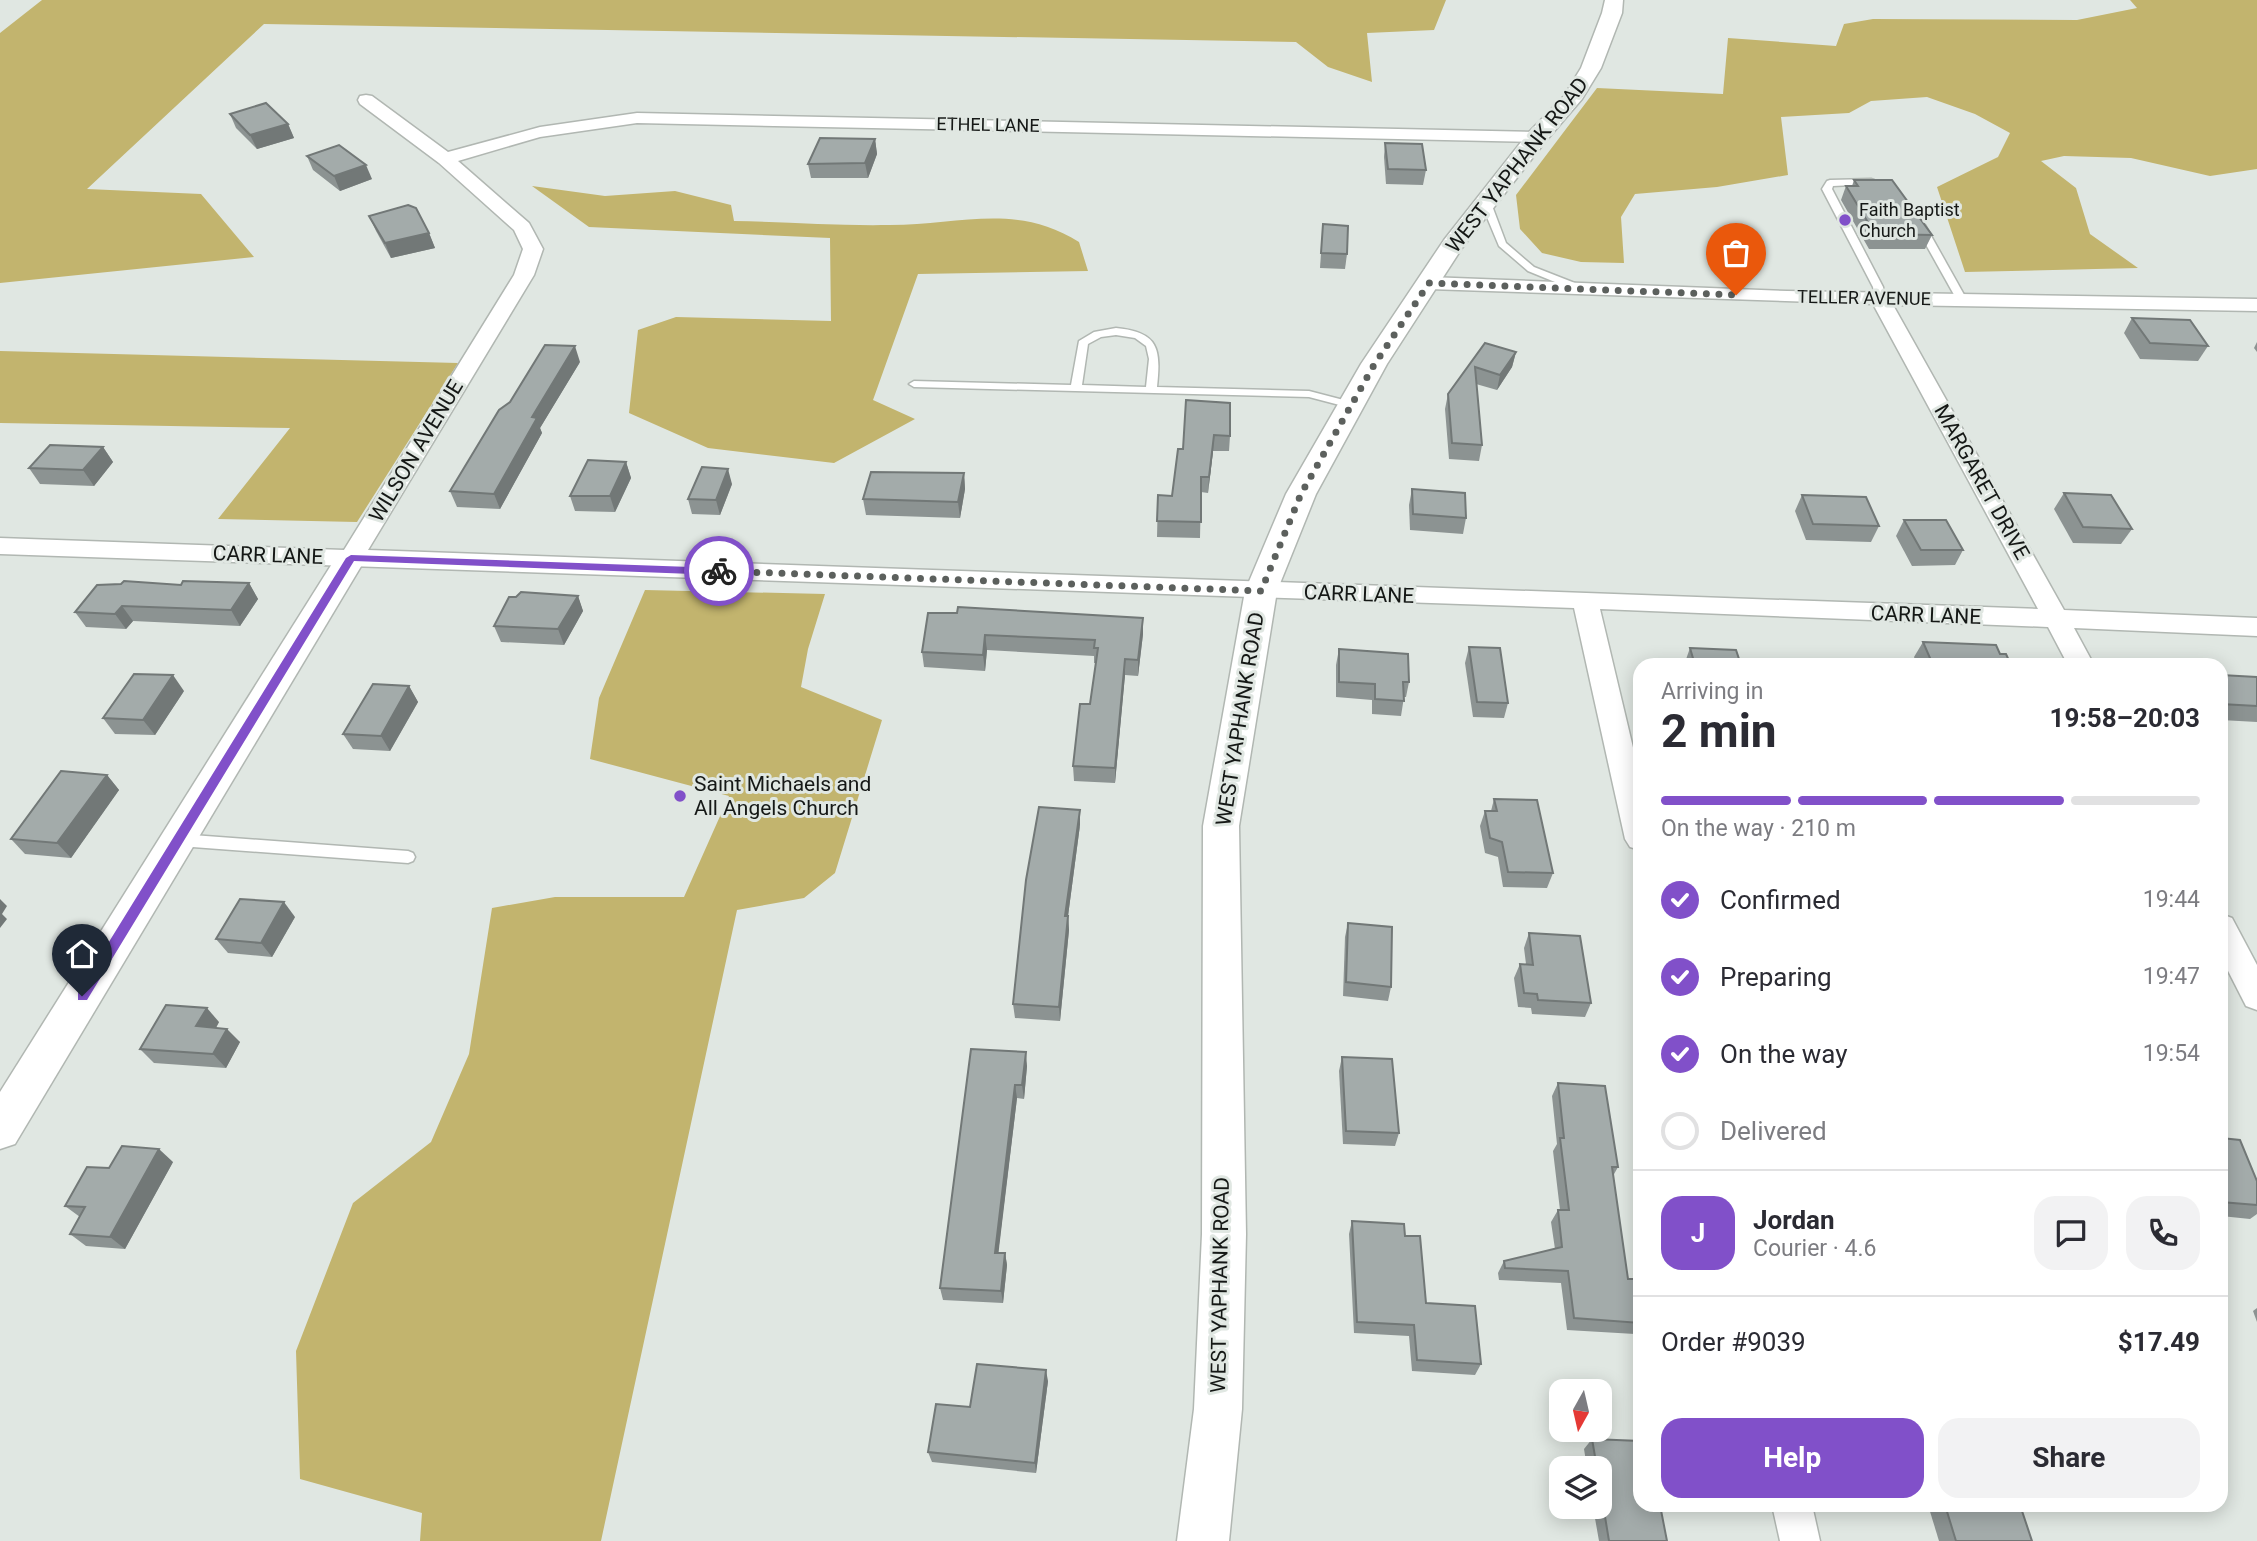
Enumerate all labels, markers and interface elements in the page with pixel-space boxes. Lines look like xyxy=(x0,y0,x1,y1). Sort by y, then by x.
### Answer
street label: WEST YAPHANK ROAD xyxy=(1441,73,1593,257)
street label: ETHEL LANE xyxy=(936,113,1040,136)
place label: Faith Baptist Church xyxy=(1859,199,1960,241)
marker: Faith Baptist Church xyxy=(1837,212,1853,228)
pin xyxy=(1706,223,1766,295)
icon: bag xyxy=(1717,234,1755,272)
street label: TELLER AVENUE xyxy=(1797,286,1931,309)
street label: WILSON AVENUE xyxy=(364,376,468,526)
street label: MARGARET DRIVE xyxy=(1929,400,2035,564)
courier xyxy=(684,536,754,606)
street label: CARR LANE xyxy=(212,541,324,569)
icon: bike xyxy=(700,552,738,590)
street label: CARR LANE xyxy=(1303,580,1415,608)
street label: CARR LANE xyxy=(1870,601,1982,629)
street label: WEST YAPHANK ROAD xyxy=(1211,611,1269,827)
text: Arriving in xyxy=(1661,678,1764,705)
text: 19:58–20:03 xyxy=(2050,703,2200,733)
text: 2 min xyxy=(1661,704,1777,758)
place label: Saint Michaels and All Angels Church xyxy=(694,772,871,820)
marker: Saint Michaels and All Angels Church xyxy=(672,788,688,804)
text: On the way · 210 m xyxy=(1661,815,1856,842)
icon: check xyxy=(1661,881,1699,919)
text: Confirmed xyxy=(1720,885,1841,915)
text: 19:44 xyxy=(2143,886,2200,913)
pin xyxy=(52,924,112,996)
icon: home xyxy=(63,935,101,973)
icon: check xyxy=(1661,958,1699,996)
text: Preparing xyxy=(1720,962,1832,992)
text: 19:47 xyxy=(2143,963,2200,990)
icon: check xyxy=(1661,1035,1699,1073)
text: On the way xyxy=(1720,1039,1848,1069)
text: 19:54 xyxy=(2143,1040,2200,1067)
text: Delivered xyxy=(1720,1116,1827,1146)
street label: WEST YAPHANK ROAD xyxy=(1206,1177,1234,1393)
button: chat xyxy=(2034,1196,2108,1270)
button: phone xyxy=(2126,1196,2200,1270)
text: Jordan xyxy=(1753,1205,1835,1235)
text: J xyxy=(1691,1218,1705,1248)
text: Courier · 4.6 xyxy=(1753,1235,1876,1262)
text: Order #9039 xyxy=(1661,1327,1806,1357)
text: $17.49 xyxy=(2118,1327,2200,1357)
north arrow xyxy=(1549,1379,1612,1442)
map controls xyxy=(1549,1379,1612,1519)
button: Help xyxy=(1661,1418,1924,1498)
button: Share xyxy=(1938,1418,2200,1498)
button: layers xyxy=(1549,1456,1612,1519)

